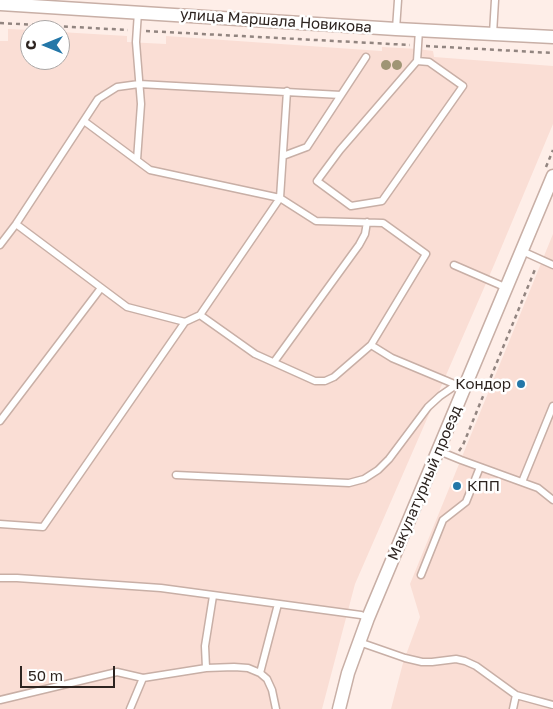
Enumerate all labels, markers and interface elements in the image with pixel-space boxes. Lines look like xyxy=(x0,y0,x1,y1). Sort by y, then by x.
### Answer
street label: улица Маршала Новикова xyxy=(179,5,373,37)
north arrow xyxy=(20,20,70,70)
text: С xyxy=(22,40,39,50)
place label: Кондор xyxy=(455,375,511,393)
marker: Кондор xyxy=(515,378,527,390)
street label: Макулатурный проезд xyxy=(384,403,466,563)
place label: КПП xyxy=(467,477,500,495)
marker: КПП xyxy=(451,480,463,492)
scale bar xyxy=(22,656,118,688)
text: 50 m xyxy=(28,666,63,684)

